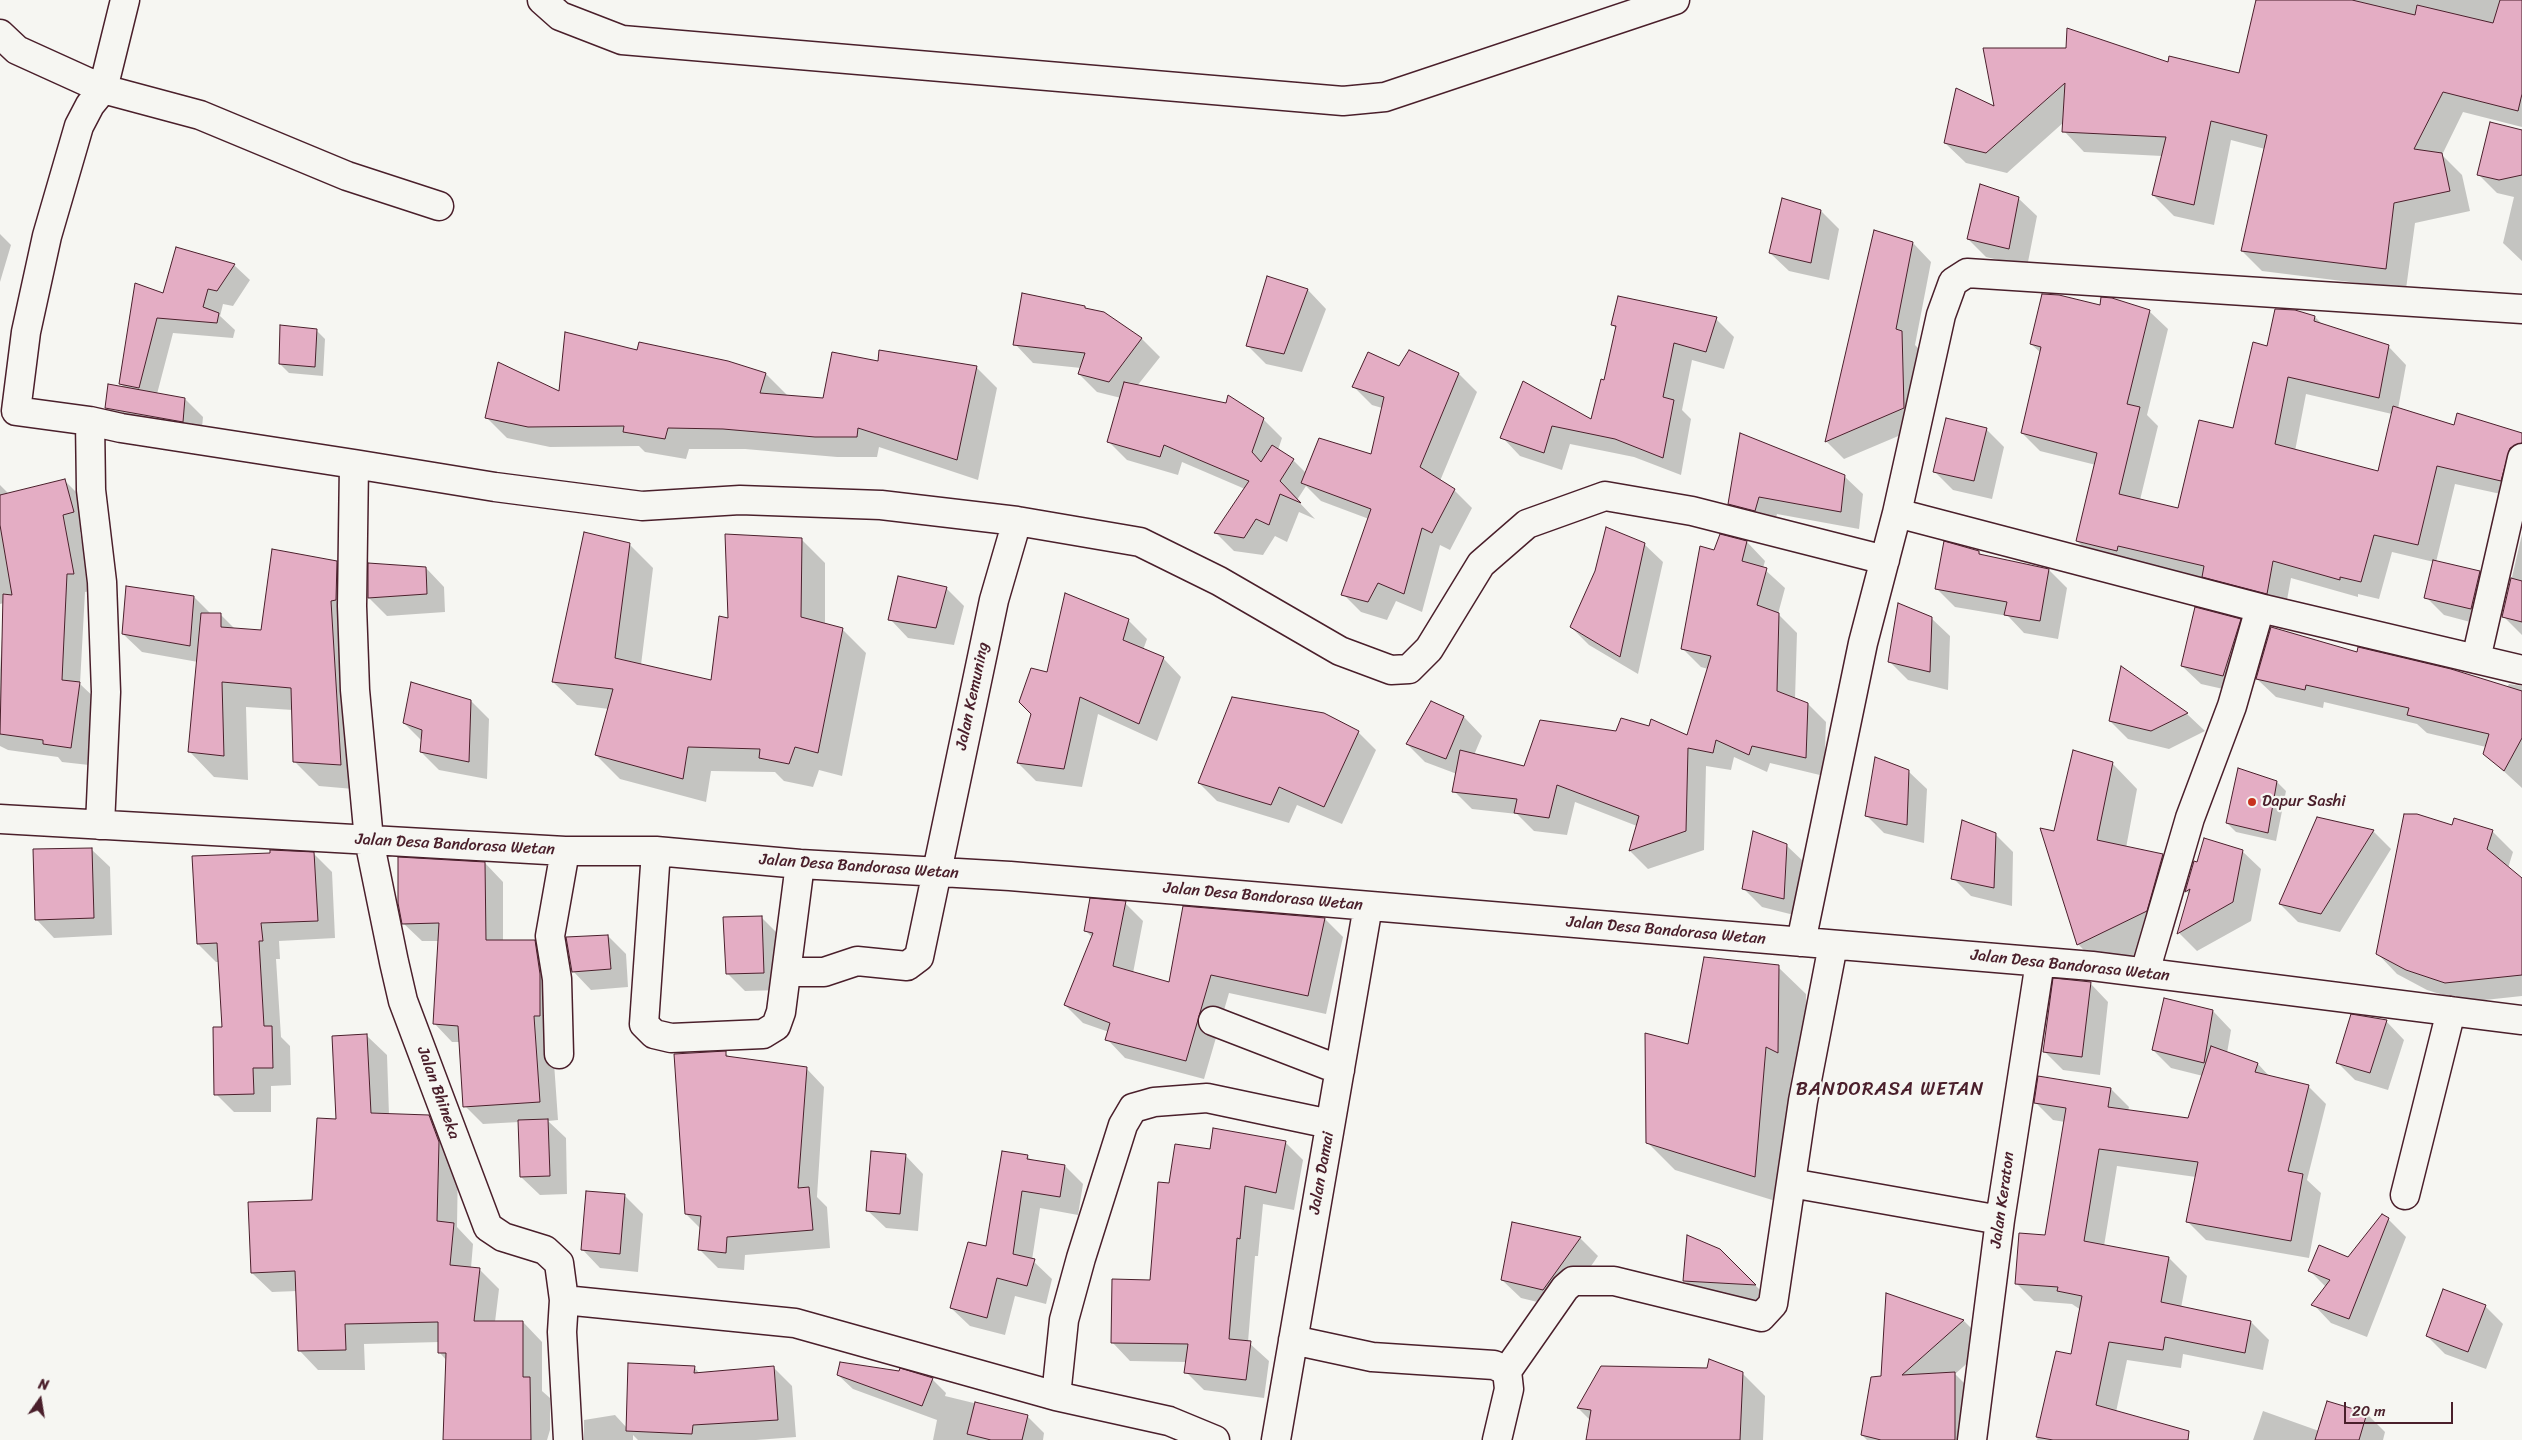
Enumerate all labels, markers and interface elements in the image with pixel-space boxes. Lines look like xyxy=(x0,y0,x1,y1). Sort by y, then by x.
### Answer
street label: Jalan Kemuning xyxy=(952,640,994,752)
place label: Dapur Sashi xyxy=(2262,792,2346,812)
marker: Dapur Sashi xyxy=(2246,796,2258,808)
street label: Jalan Desa Bandorasa Wetan xyxy=(355,830,555,860)
street label: Jalan Desa Bandorasa Wetan xyxy=(759,850,959,884)
street label: Jalan Desa Bandorasa Wetan xyxy=(1163,879,1363,915)
street label: Jalan Desa Bandorasa Wetan xyxy=(1566,913,1766,949)
street label: Jalan Desa Bandorasa Wetan xyxy=(1970,946,2170,986)
street label: Jalan Bhineka xyxy=(412,1044,464,1142)
district label: BANDORASA WETAN xyxy=(1794,1079,1986,1101)
street label: Jalan Damai xyxy=(1305,1130,1339,1216)
street label: Jalan Keraton xyxy=(1987,1151,2019,1249)
text: N xyxy=(36,1372,51,1398)
north arrow xyxy=(15,1375,65,1425)
scale bar xyxy=(2347,1392,2456,1424)
text: 20 m xyxy=(2352,1398,2386,1424)

